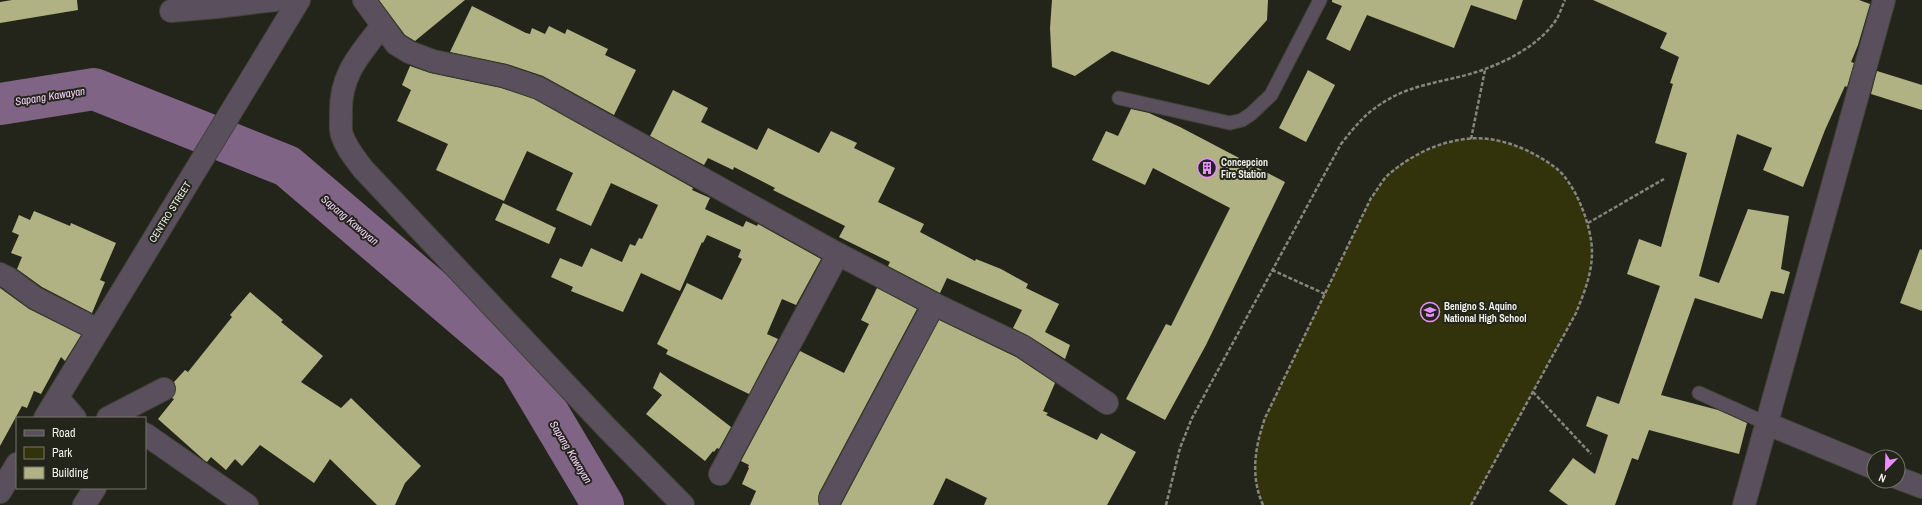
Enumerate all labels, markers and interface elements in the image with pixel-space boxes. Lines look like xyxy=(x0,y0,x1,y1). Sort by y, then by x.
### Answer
water label: Sapang Kawayan xyxy=(14,84,86,108)
place label: Concepcion Fire Station xyxy=(1221,156,1268,181)
building icon: Concepcion Fire Station xyxy=(1196,157,1218,179)
street label: CENTRO STREET xyxy=(146,179,194,245)
water label: Sapang Kawayan xyxy=(318,192,382,248)
place label: Benigno S. Aquino National High School xyxy=(1444,300,1526,325)
school or university icon: Benigno S. Aquino National High School xyxy=(1419,301,1441,323)
legend xyxy=(16,417,146,489)
water label: Sapang Kawayan xyxy=(547,418,595,486)
text: Road xyxy=(52,425,76,441)
text: Park xyxy=(52,445,72,461)
north arrow xyxy=(1866,449,1906,489)
text: Building xyxy=(52,465,89,481)
text: N xyxy=(1876,470,1888,486)

